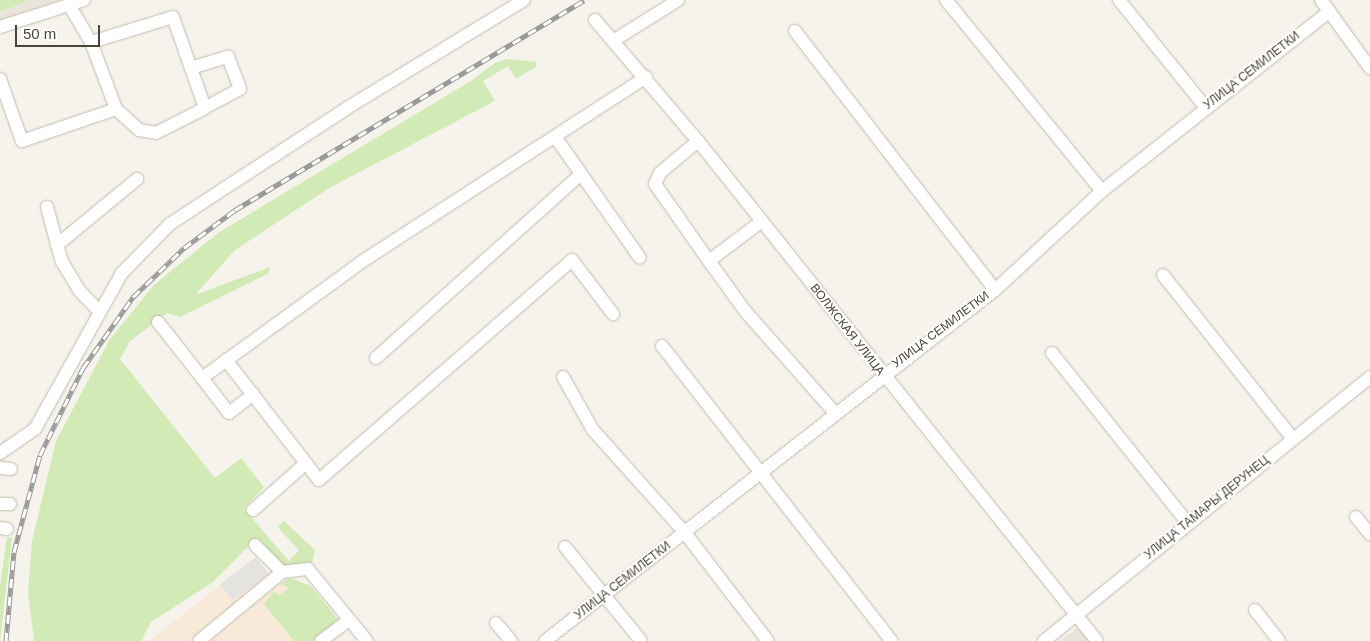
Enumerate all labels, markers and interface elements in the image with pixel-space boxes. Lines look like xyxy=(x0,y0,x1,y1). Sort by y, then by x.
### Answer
scale bar xyxy=(18,15,102,47)
text: 50 m xyxy=(23,25,56,42)
street label: УЛИЦА СЕМИЛЕТКИ xyxy=(1201,29,1303,113)
street label: ВОЛЖСКАЯ УЛИЦА xyxy=(807,281,887,379)
street label: УЛИЦА СЕМИЛЕТКИ xyxy=(890,289,992,371)
street label: УЛИЦА ТАМАРЫ ДЕРУНЕЦ xyxy=(1142,453,1272,563)
street label: УЛИЦА СЕМИЛЕТКИ xyxy=(572,539,674,623)

